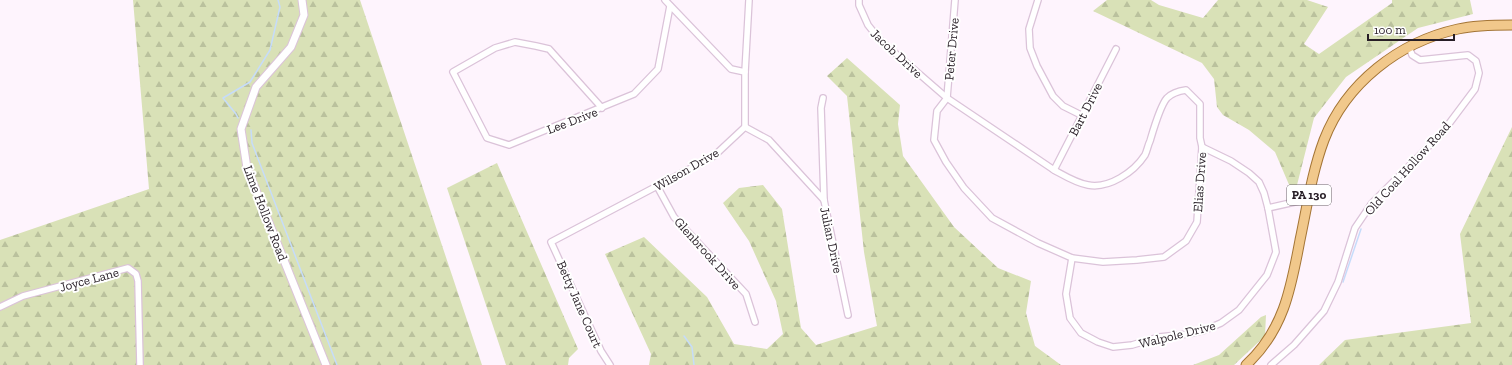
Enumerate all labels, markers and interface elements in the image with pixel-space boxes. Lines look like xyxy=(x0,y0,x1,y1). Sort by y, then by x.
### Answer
scale bar xyxy=(1368,16,1454,42)
street label: Peter Drive xyxy=(941,17,962,81)
text: 100 m xyxy=(1374,23,1406,37)
street label: Jacob Drive xyxy=(868,26,926,81)
street label: Bart Drive xyxy=(1066,80,1105,138)
street label: Lee Drive xyxy=(545,104,600,137)
street label: Old Coal Hollow Road xyxy=(1361,118,1453,218)
street label: Wilson Drive xyxy=(651,145,721,194)
street label: Elias Drive xyxy=(1190,151,1209,213)
street label: Lime Hollow Road xyxy=(240,163,291,263)
road number: PA 130 xyxy=(1287,185,1331,205)
street label: Julian Drive xyxy=(817,206,846,275)
street label: Glenbrook Drive xyxy=(671,214,744,293)
street label: Betty Jane Court xyxy=(554,258,606,350)
street label: Joyce Lane xyxy=(58,264,120,295)
street label: Walpole Drive xyxy=(1137,318,1217,351)

